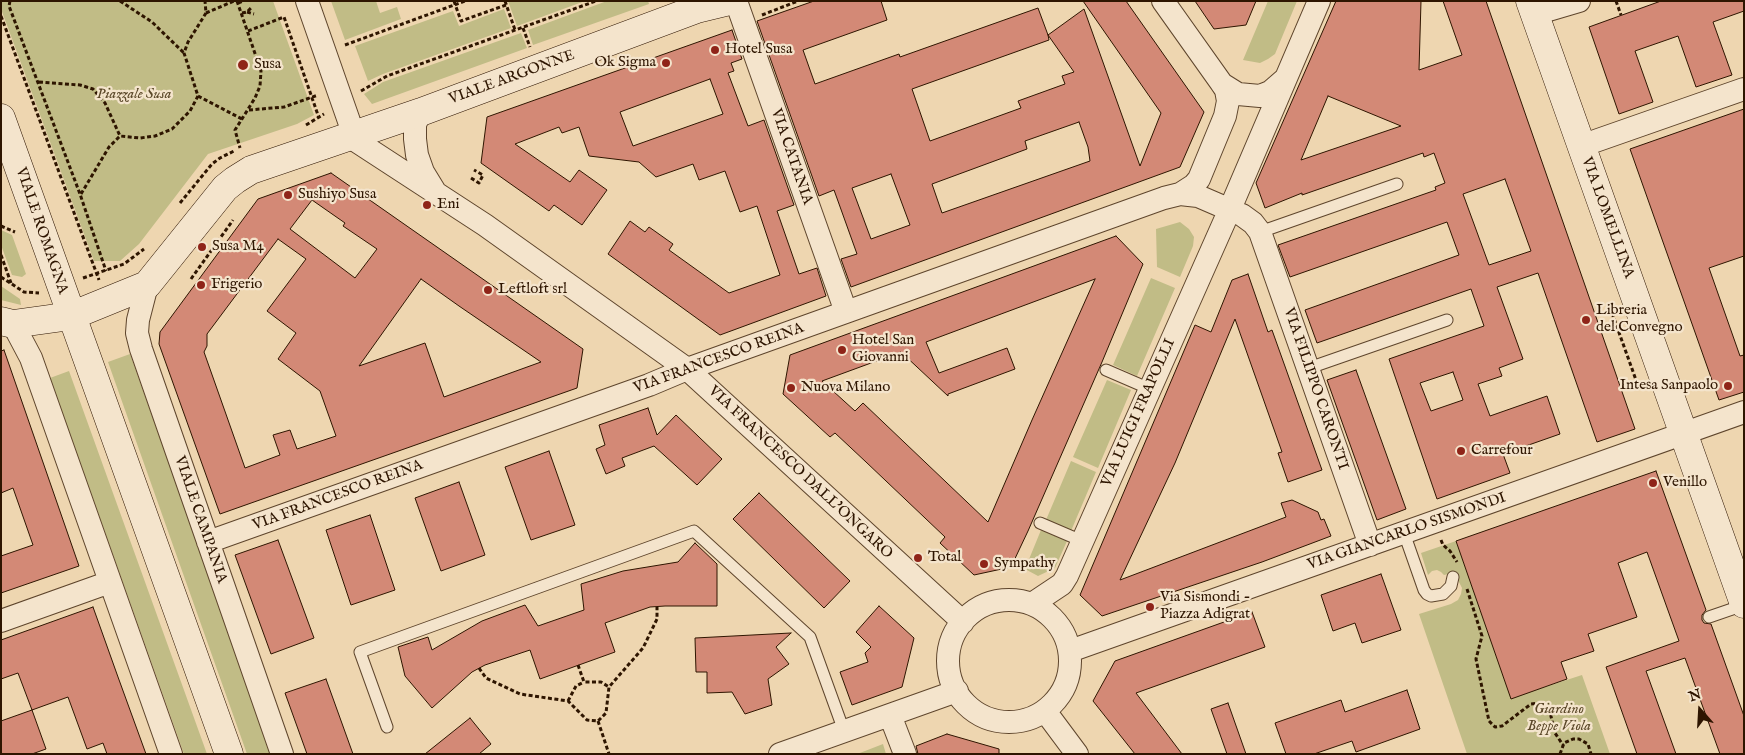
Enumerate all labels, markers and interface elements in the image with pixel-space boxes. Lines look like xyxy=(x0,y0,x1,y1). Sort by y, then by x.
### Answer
place label: Hotel Susa xyxy=(725,41,792,59)
marker: Hotel Susa xyxy=(709,44,721,56)
street label: VIALE ARGONNE xyxy=(447,47,577,109)
place label: Ok Sigma xyxy=(594,54,656,72)
place label: Susa xyxy=(254,56,281,74)
marker: Ok Sigma xyxy=(660,57,672,69)
marker: Susa xyxy=(236,58,250,72)
park label: Piazzale Susa xyxy=(97,86,171,104)
street label: VIA CATANIA xyxy=(766,107,816,207)
street label: VIA LOMELLINA xyxy=(1577,155,1637,281)
street label: VIALE ROMAGNA xyxy=(11,165,71,297)
place label: Sushiyo Susa xyxy=(298,186,376,204)
marker: Sushiyo Susa xyxy=(282,189,294,201)
place label: Eni xyxy=(437,196,459,214)
marker: Eni xyxy=(421,199,433,211)
place label: Susa M4 xyxy=(212,238,264,256)
marker: Susa M4 xyxy=(196,241,208,253)
place label: Frigerio xyxy=(211,276,262,294)
marker: Frigerio xyxy=(195,279,207,291)
place label: Leftloft srl xyxy=(498,281,567,299)
marker: Leftloft srl xyxy=(482,284,494,296)
place label: Libreria del Convegno xyxy=(1596,302,1683,337)
street label: VIA FILIPPO CARONTI xyxy=(1279,306,1351,472)
marker: Libreria del Convegno xyxy=(1580,314,1592,326)
street label: VIA FRANCESCO REINA xyxy=(631,320,807,398)
place label: Hotel San Giovanni xyxy=(852,332,914,367)
street label: VIA LUIGI FRAPOLLI xyxy=(1098,336,1180,490)
marker: Hotel San Giovanni xyxy=(836,344,848,356)
place label: Intesa Sanpaolo xyxy=(1620,377,1718,395)
place label: Nuova Milano xyxy=(801,379,890,397)
marker: Intesa Sanpaolo xyxy=(1722,380,1734,392)
marker: Nuova Milano xyxy=(785,382,797,394)
street label: VIA FRANCESCO DALL'ONGARO xyxy=(704,383,896,563)
place label: Carrefour xyxy=(1471,442,1533,460)
marker: Carrefour xyxy=(1455,445,1467,457)
street label: VIALE CAMPANIA xyxy=(170,454,230,586)
street label: VIA FRANCESCO REINA xyxy=(250,457,426,535)
place label: Venillo xyxy=(1663,474,1707,492)
marker: Venillo xyxy=(1647,477,1659,489)
street label: VIA GIANCARLO SISMONDI xyxy=(1305,489,1509,575)
place label: Total xyxy=(928,549,961,567)
marker: Total xyxy=(912,552,924,564)
place label: Sympathy xyxy=(994,555,1055,573)
marker: Sympathy xyxy=(978,558,990,570)
place label: Via Sismondi - Piazza Adigrat xyxy=(1160,589,1250,624)
marker: Via Sismondi - Piazza Adigrat xyxy=(1144,601,1156,613)
north arrow xyxy=(1675,685,1725,735)
text: N xyxy=(1686,685,1704,706)
park label: Giardino Beppe Viola xyxy=(1527,701,1591,736)

